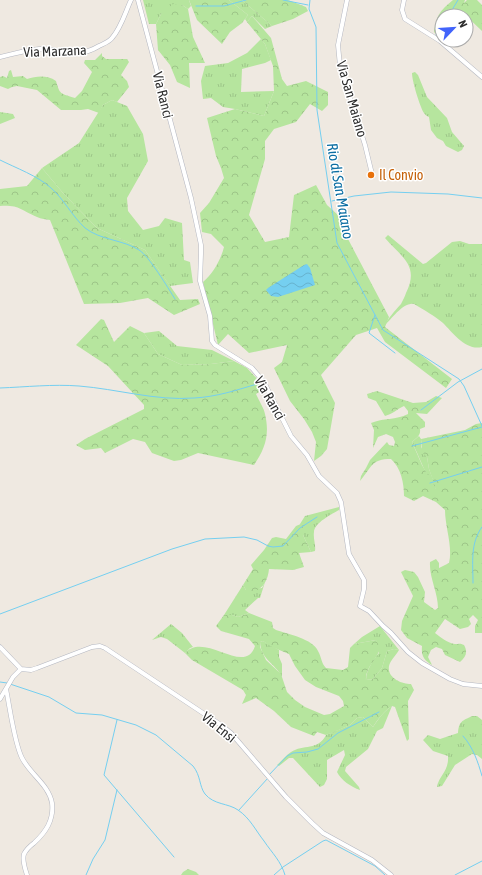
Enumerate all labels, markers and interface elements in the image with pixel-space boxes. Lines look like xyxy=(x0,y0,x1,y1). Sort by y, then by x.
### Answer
north arrow xyxy=(434,8,474,48)
text: N xyxy=(456,18,470,29)
street label: Via Marzana xyxy=(23,42,87,60)
street label: Via San Maiano xyxy=(333,59,371,139)
street label: Via Ranci xyxy=(150,70,176,120)
water label: Rio di San Maiano xyxy=(324,142,357,240)
place label: Il Convio xyxy=(379,167,423,183)
marker: Il Convio xyxy=(366,170,376,180)
street label: Via Ranci xyxy=(251,374,289,422)
street label: Via Ensi xyxy=(199,708,239,746)

